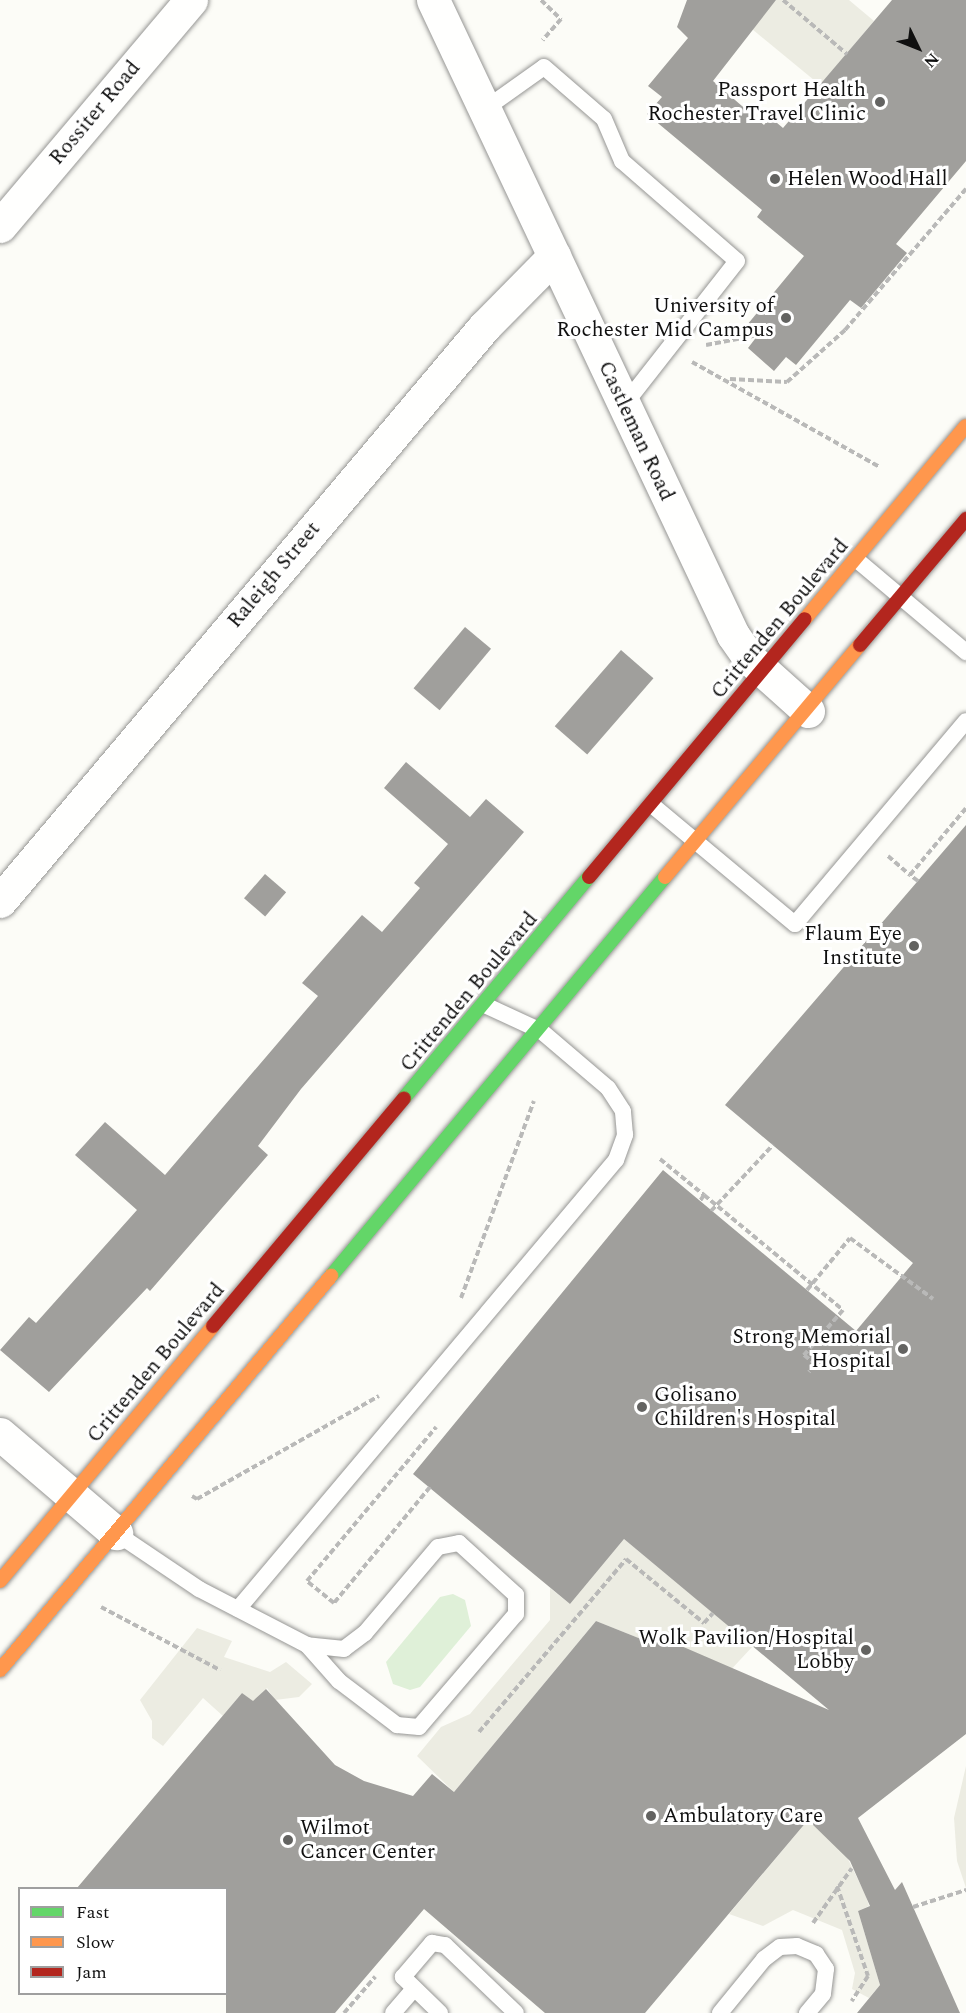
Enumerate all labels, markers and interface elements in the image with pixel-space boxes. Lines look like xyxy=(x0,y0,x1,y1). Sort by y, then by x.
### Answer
north arrow xyxy=(888,18,948,78)
text: N xyxy=(918,47,944,73)
street label: Rossiter Road xyxy=(44,56,146,170)
place label: Passport Health Rochester Travel Clinic xyxy=(647,77,866,127)
marker: Passport Health Rochester Travel Clinic xyxy=(871,93,889,111)
place label: Helen Wood Hall xyxy=(787,166,948,192)
marker: Helen Wood Hall xyxy=(768,172,782,186)
place label: University of Rochester Mid Campus xyxy=(556,293,774,343)
marker: University of Rochester Mid Campus xyxy=(779,311,793,325)
street label: Castleman Road xyxy=(593,357,679,505)
street label: Raleigh Street xyxy=(222,517,326,633)
street label: Crittenden Boulevard xyxy=(706,534,854,704)
street label: Crittenden Boulevard xyxy=(395,907,543,1077)
place label: Flaum Eye Institute xyxy=(804,921,902,971)
marker: Flaum Eye Institute xyxy=(907,939,921,953)
street label: Crittenden Boulevard xyxy=(82,1278,230,1448)
place label: Strong Memorial Hospital xyxy=(733,1324,891,1374)
marker: Strong Memorial Hospital xyxy=(896,1342,910,1356)
place label: Golisano Children's Hospital xyxy=(654,1382,836,1432)
marker: Golisano Children's Hospital xyxy=(635,1400,649,1414)
place label: Wolk Pavilion/Hospital Lobby xyxy=(638,1625,854,1675)
marker: Wolk Pavilion/Hospital Lobby xyxy=(859,1643,873,1657)
place label: Ambulatory Care xyxy=(663,1803,823,1829)
marker: Ambulatory Care xyxy=(644,1809,658,1823)
place label: Wilmot Cancer Center xyxy=(300,1815,435,1865)
marker: Wilmot Cancer Center xyxy=(281,1833,295,1847)
legend xyxy=(18,1887,228,1995)
text: Fast xyxy=(76,1899,109,1926)
text: Slow xyxy=(76,1929,114,1956)
text: Jam xyxy=(76,1959,107,1986)

